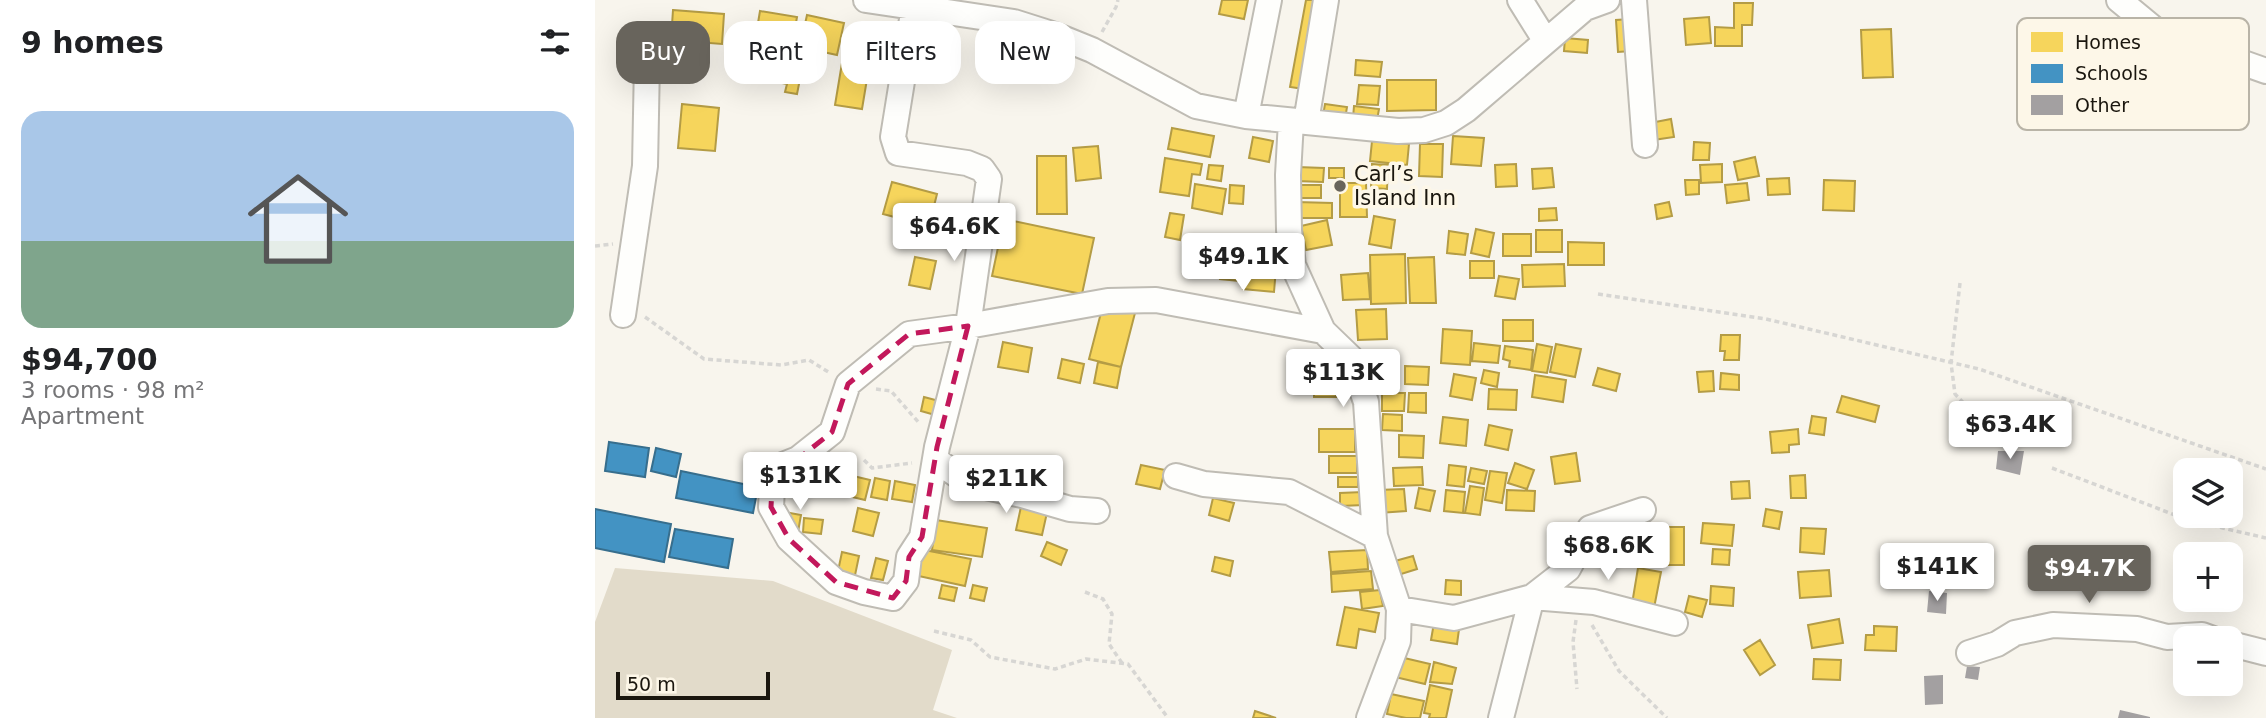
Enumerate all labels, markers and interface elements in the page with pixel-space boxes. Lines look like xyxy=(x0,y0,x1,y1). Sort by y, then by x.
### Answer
legend xyxy=(2017,18,2249,130)
chip: Buy xyxy=(616,21,710,84)
chip: Rent xyxy=(724,21,827,84)
chip: Filters xyxy=(841,21,961,84)
chip: New xyxy=(975,21,1075,84)
icon: filters xyxy=(536,23,574,61)
text: 9 homes xyxy=(21,25,164,60)
text: Homes xyxy=(2075,31,2141,53)
text: Schools xyxy=(2075,62,2148,84)
text: Other xyxy=(2075,94,2129,116)
icon: home xyxy=(235,156,361,282)
place label: Carl’s Island Inn xyxy=(1354,162,1456,210)
marker: Carl’s Island Inn xyxy=(1332,178,1348,194)
pin: $64.6K xyxy=(897,204,1011,263)
text: $64.6K xyxy=(909,213,999,239)
pin: $49.1K xyxy=(1186,233,1300,293)
text: $49.1K xyxy=(1198,243,1288,269)
text: $94,700 xyxy=(21,342,158,377)
pin: $113K xyxy=(1294,350,1392,409)
text: $113K xyxy=(1302,359,1384,385)
text: 3 rooms · 98 m² xyxy=(21,377,205,403)
pin: $63.4K xyxy=(1953,402,2067,461)
text: Apartment xyxy=(21,403,144,429)
text: $63.4K xyxy=(1965,411,2055,437)
pin: $131K xyxy=(751,452,849,512)
pin: $211K xyxy=(957,456,1055,515)
map controls xyxy=(2173,458,2243,696)
button: layers xyxy=(2173,458,2243,528)
text: $131K xyxy=(759,462,841,488)
text: $211K xyxy=(965,465,1047,491)
pin: $68.6K xyxy=(1551,522,1665,582)
text: $68.6K xyxy=(1563,532,1653,558)
button: + xyxy=(2173,542,2243,612)
pin: $141K xyxy=(1888,544,1986,603)
pin: $94.7K xyxy=(2032,546,2146,605)
text: $141K xyxy=(1896,553,1978,579)
text: $94.7K xyxy=(2044,555,2134,581)
button: − xyxy=(2173,626,2243,696)
scale bar xyxy=(616,669,770,701)
text: 50 m xyxy=(627,673,676,695)

